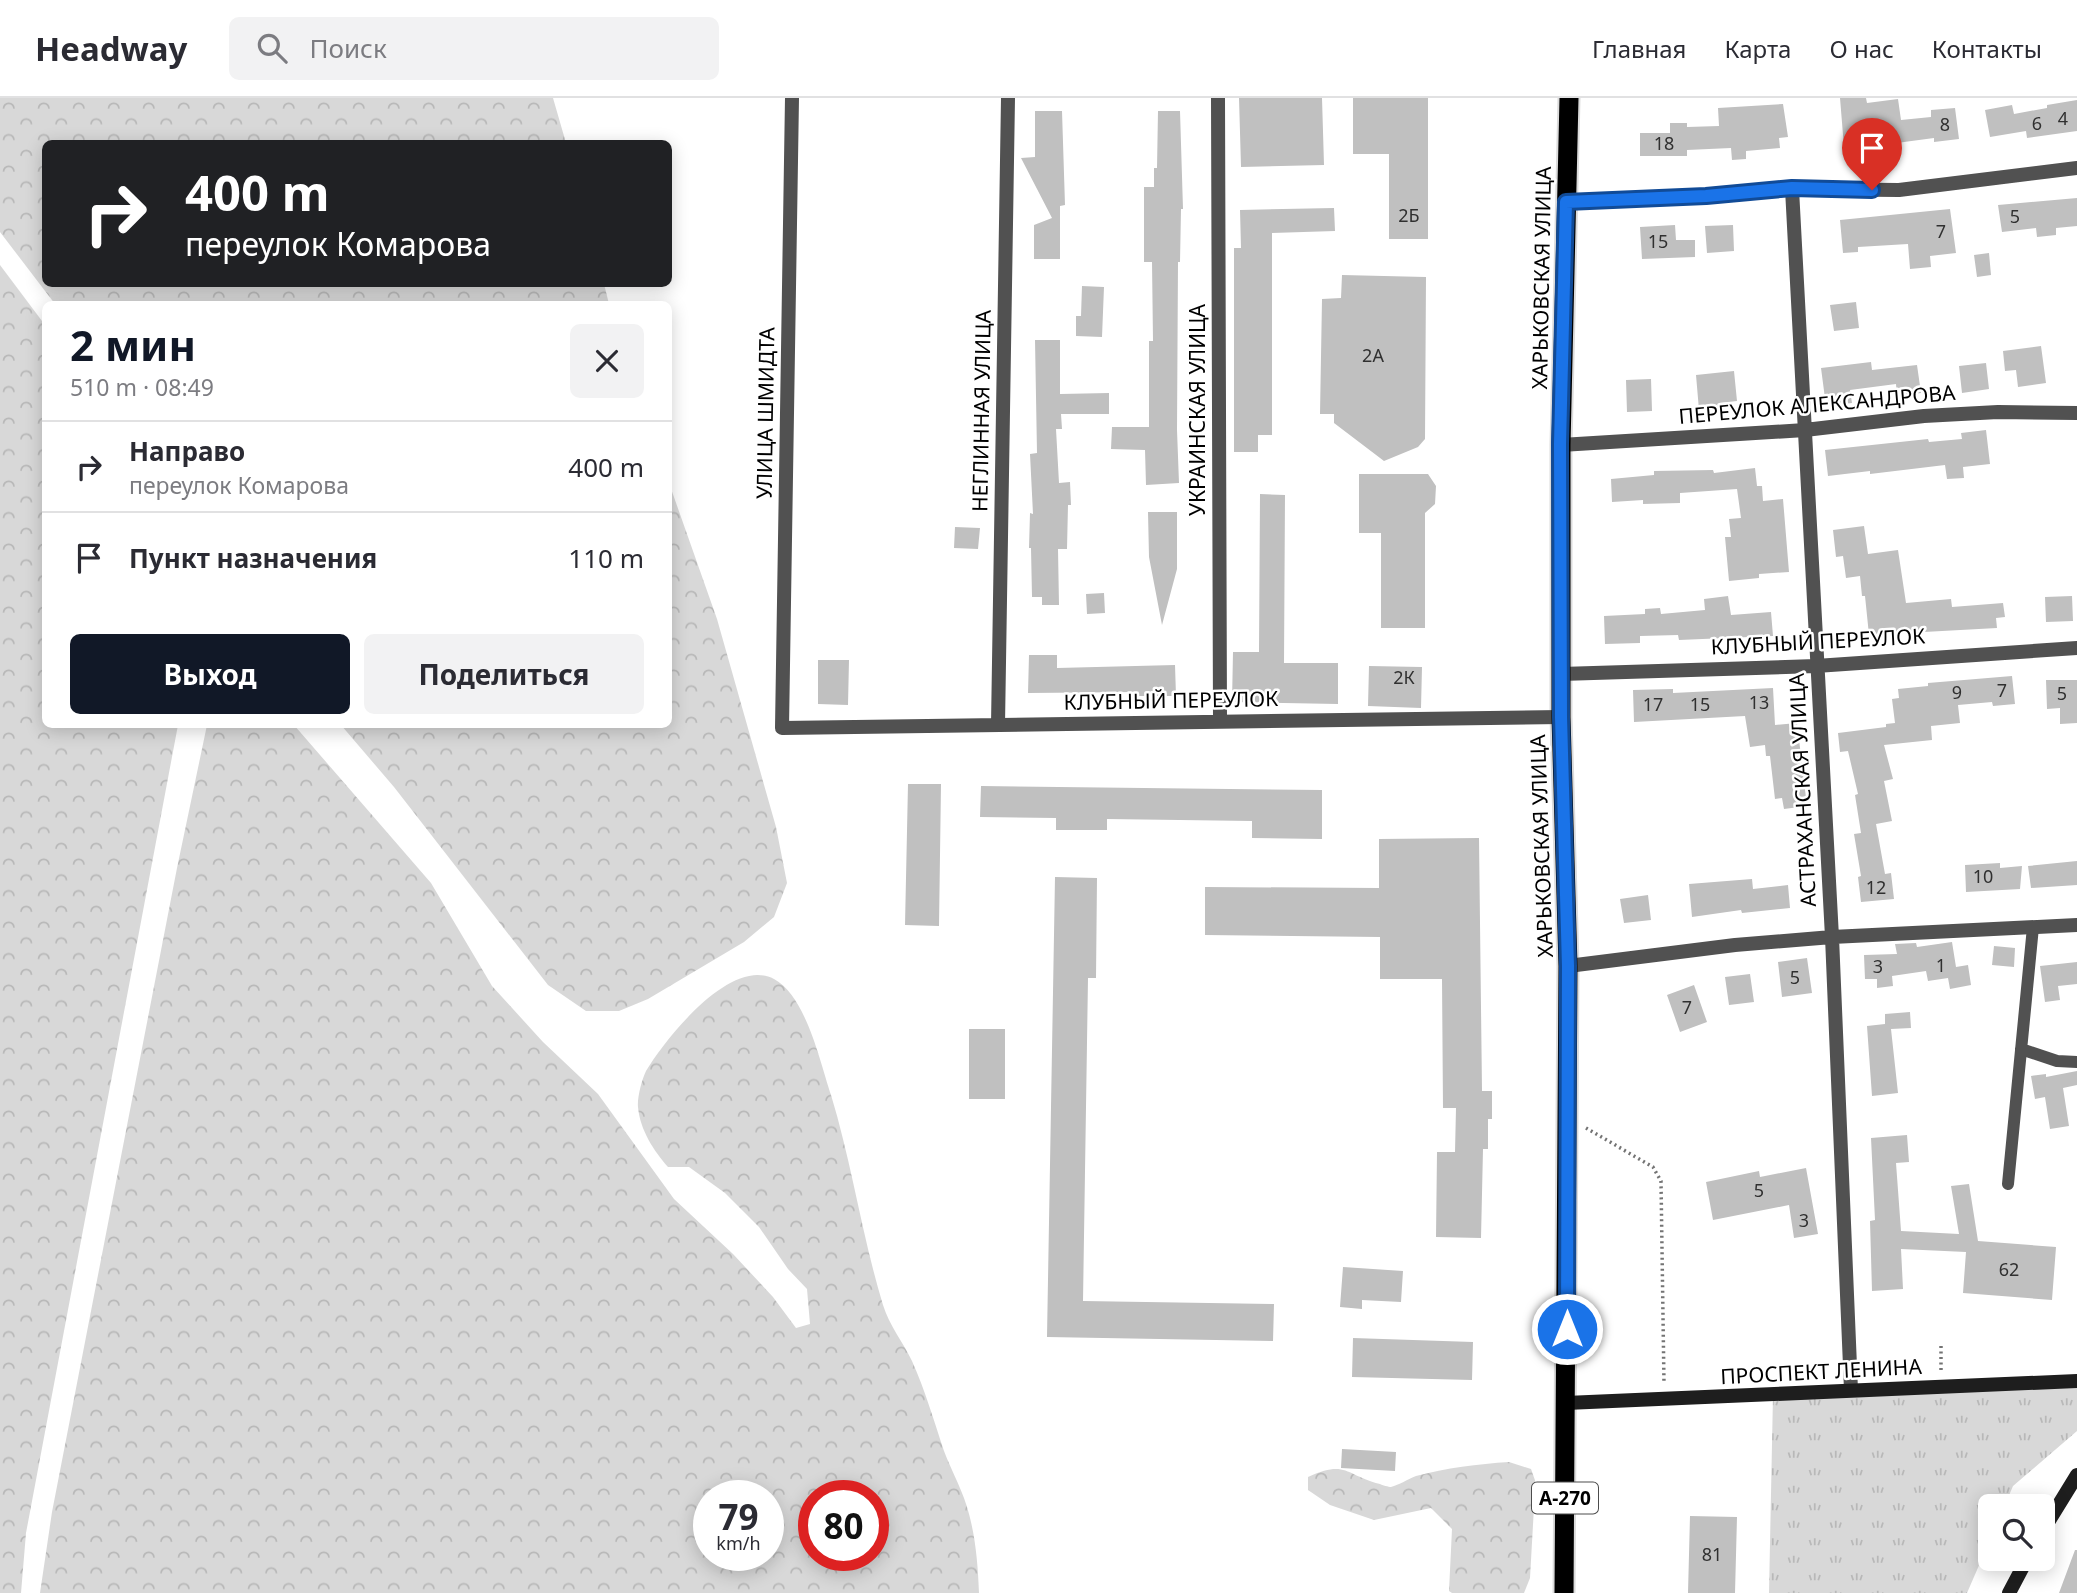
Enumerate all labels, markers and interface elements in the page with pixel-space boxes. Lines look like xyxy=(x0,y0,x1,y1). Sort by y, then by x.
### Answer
search box xyxy=(229,17,719,80)
text: Headway xyxy=(35,26,187,71)
icon: search xyxy=(253,29,291,67)
text: Поиск xyxy=(309,30,387,66)
text: Главная xyxy=(1592,32,1686,65)
text: Карта xyxy=(1724,32,1791,65)
text: О нас xyxy=(1829,32,1894,65)
text: Контакты xyxy=(1932,32,2042,65)
house number: 4 xyxy=(2058,106,2068,130)
house number: 6 xyxy=(2032,111,2042,135)
house number: 8 xyxy=(1940,112,1950,136)
pin xyxy=(1842,118,1902,190)
icon: arrive xyxy=(1853,129,1891,167)
house number: 18 xyxy=(1654,131,1674,155)
text: 400 m xyxy=(185,159,330,225)
street label: ХАРЬКОВСКАЯ УЛИЦА xyxy=(1525,166,1557,390)
icon: right xyxy=(70,168,161,259)
house number: 2Б xyxy=(1398,203,1420,227)
house number: 5 xyxy=(2010,204,2020,228)
house number: 7 xyxy=(1936,219,1946,243)
text: переулок Комарова xyxy=(185,222,491,265)
house number: 15 xyxy=(1648,229,1668,253)
street label: УКРАИНСКАЯ УЛИЦА xyxy=(1183,303,1211,516)
street label: НЕГЛИННАЯ УЛИЦА xyxy=(965,309,997,512)
text: 2 мин xyxy=(70,316,196,373)
button: close xyxy=(570,324,644,398)
street label: УЛИЦА ШМИДТА xyxy=(750,326,781,499)
house number: 2А xyxy=(1362,343,1384,367)
text: 510 m · 08:49 xyxy=(70,371,214,403)
street label: ПЕРЕУЛОК АЛЕКСАНДРОВА xyxy=(1677,378,1957,430)
text: Направо xyxy=(129,433,245,469)
icon: right xyxy=(70,448,108,486)
text: 400 m xyxy=(568,449,644,485)
text: переулок Комарова xyxy=(129,469,349,501)
icon: arrive xyxy=(70,539,108,577)
text: Пункт назначения xyxy=(129,540,377,576)
text: 110 m xyxy=(568,540,644,576)
street label: КЛУБНЫЙ ПЕРЕУЛОК xyxy=(1710,621,1926,661)
button: Выход xyxy=(70,634,350,714)
button: Поделиться xyxy=(364,634,644,714)
house number: 2К xyxy=(1393,665,1416,689)
street label: АСТРАХАНСКАЯ УЛИЦА xyxy=(1782,672,1822,908)
house number: 7 xyxy=(1997,678,2007,702)
house number: 9 xyxy=(1952,680,1962,704)
house number: 5 xyxy=(2057,681,2067,705)
street label: КЛУБНЫЙ ПЕРЕУЛОК xyxy=(1063,684,1279,716)
house number: 13 xyxy=(1749,690,1769,714)
house number: 17 xyxy=(1643,692,1663,716)
house number: 15 xyxy=(1690,692,1710,716)
street label: ХАРЬКОВСКАЯ УЛИЦА xyxy=(1523,734,1559,958)
house number: 10 xyxy=(1973,864,1993,888)
house number: 12 xyxy=(1866,875,1886,899)
house number: 1 xyxy=(1936,953,1946,977)
house number: 3 xyxy=(1873,954,1883,978)
house number: 5 xyxy=(1790,965,1800,989)
house number: 7 xyxy=(1682,995,1692,1019)
house number: 5 xyxy=(1754,1178,1764,1202)
house number: 3 xyxy=(1799,1208,1809,1232)
house number: 62 xyxy=(1999,1257,2019,1281)
position arrow xyxy=(1530,1292,1604,1366)
street label: ПРОСПЕКТ ЛЕНИНА xyxy=(1720,1352,1923,1390)
speed limit sign: 80 xyxy=(798,1480,889,1571)
road number: А-270 xyxy=(1532,1482,1598,1514)
text: 79 xyxy=(718,1493,759,1540)
map controls xyxy=(1978,1494,2055,1571)
button: search xyxy=(1978,1494,2055,1571)
text: km/h xyxy=(716,1531,761,1555)
house number: 81 xyxy=(1702,1542,1722,1566)

